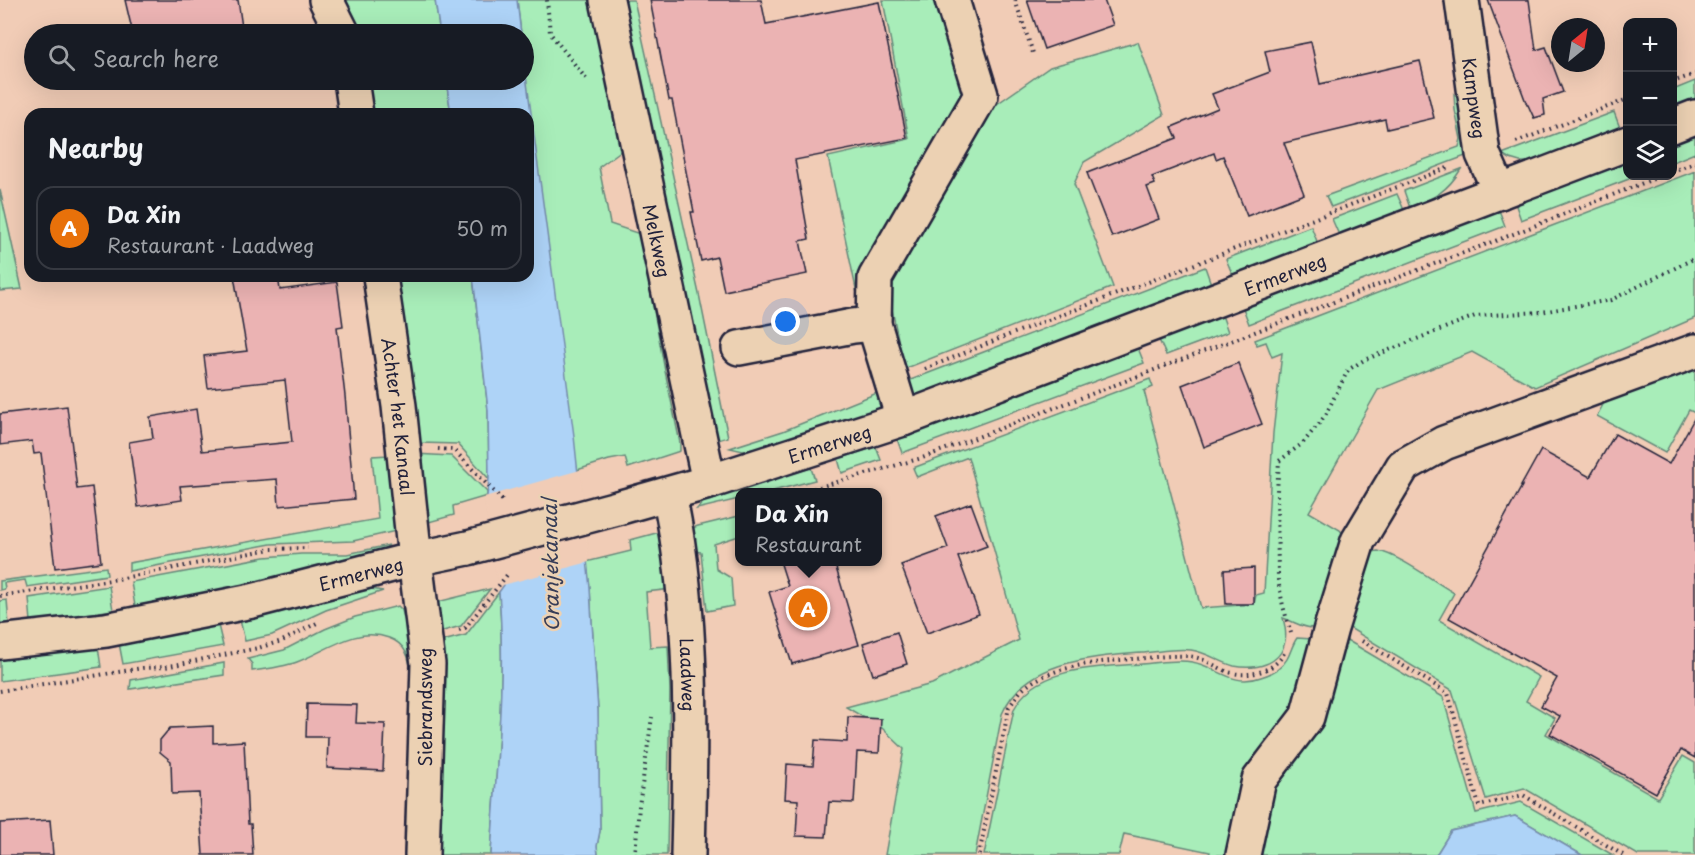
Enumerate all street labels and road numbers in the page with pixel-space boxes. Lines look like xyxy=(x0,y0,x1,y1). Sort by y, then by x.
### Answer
street label: Kampweg xyxy=(1456,56,1494,140)
street label: Melkweg xyxy=(637,201,679,280)
street label: Ermerweg xyxy=(1240,246,1330,302)
street label: Achter het Kanaal xyxy=(376,336,422,497)
street label: Ermerweg xyxy=(784,417,875,469)
street label: Ermerweg xyxy=(316,549,406,597)
street label: Laadweg xyxy=(674,637,703,712)
street label: Siebrandsweg xyxy=(411,647,438,767)

